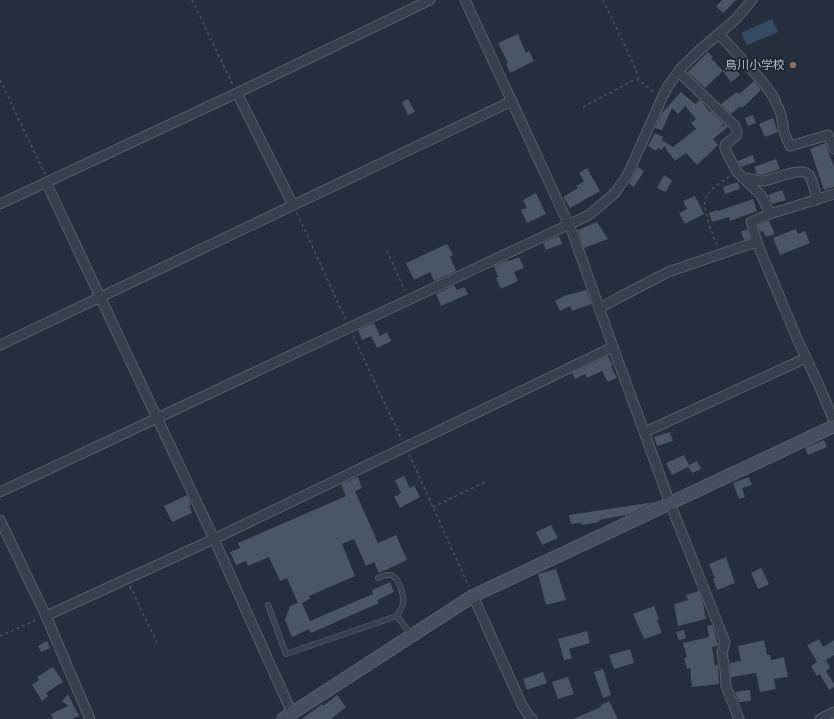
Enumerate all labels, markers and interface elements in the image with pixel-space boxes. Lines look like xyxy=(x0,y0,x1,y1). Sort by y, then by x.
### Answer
place label: 鳥川小学校 xyxy=(725,57,785,73)
marker: 鳥川小学校 xyxy=(788,60,798,70)

